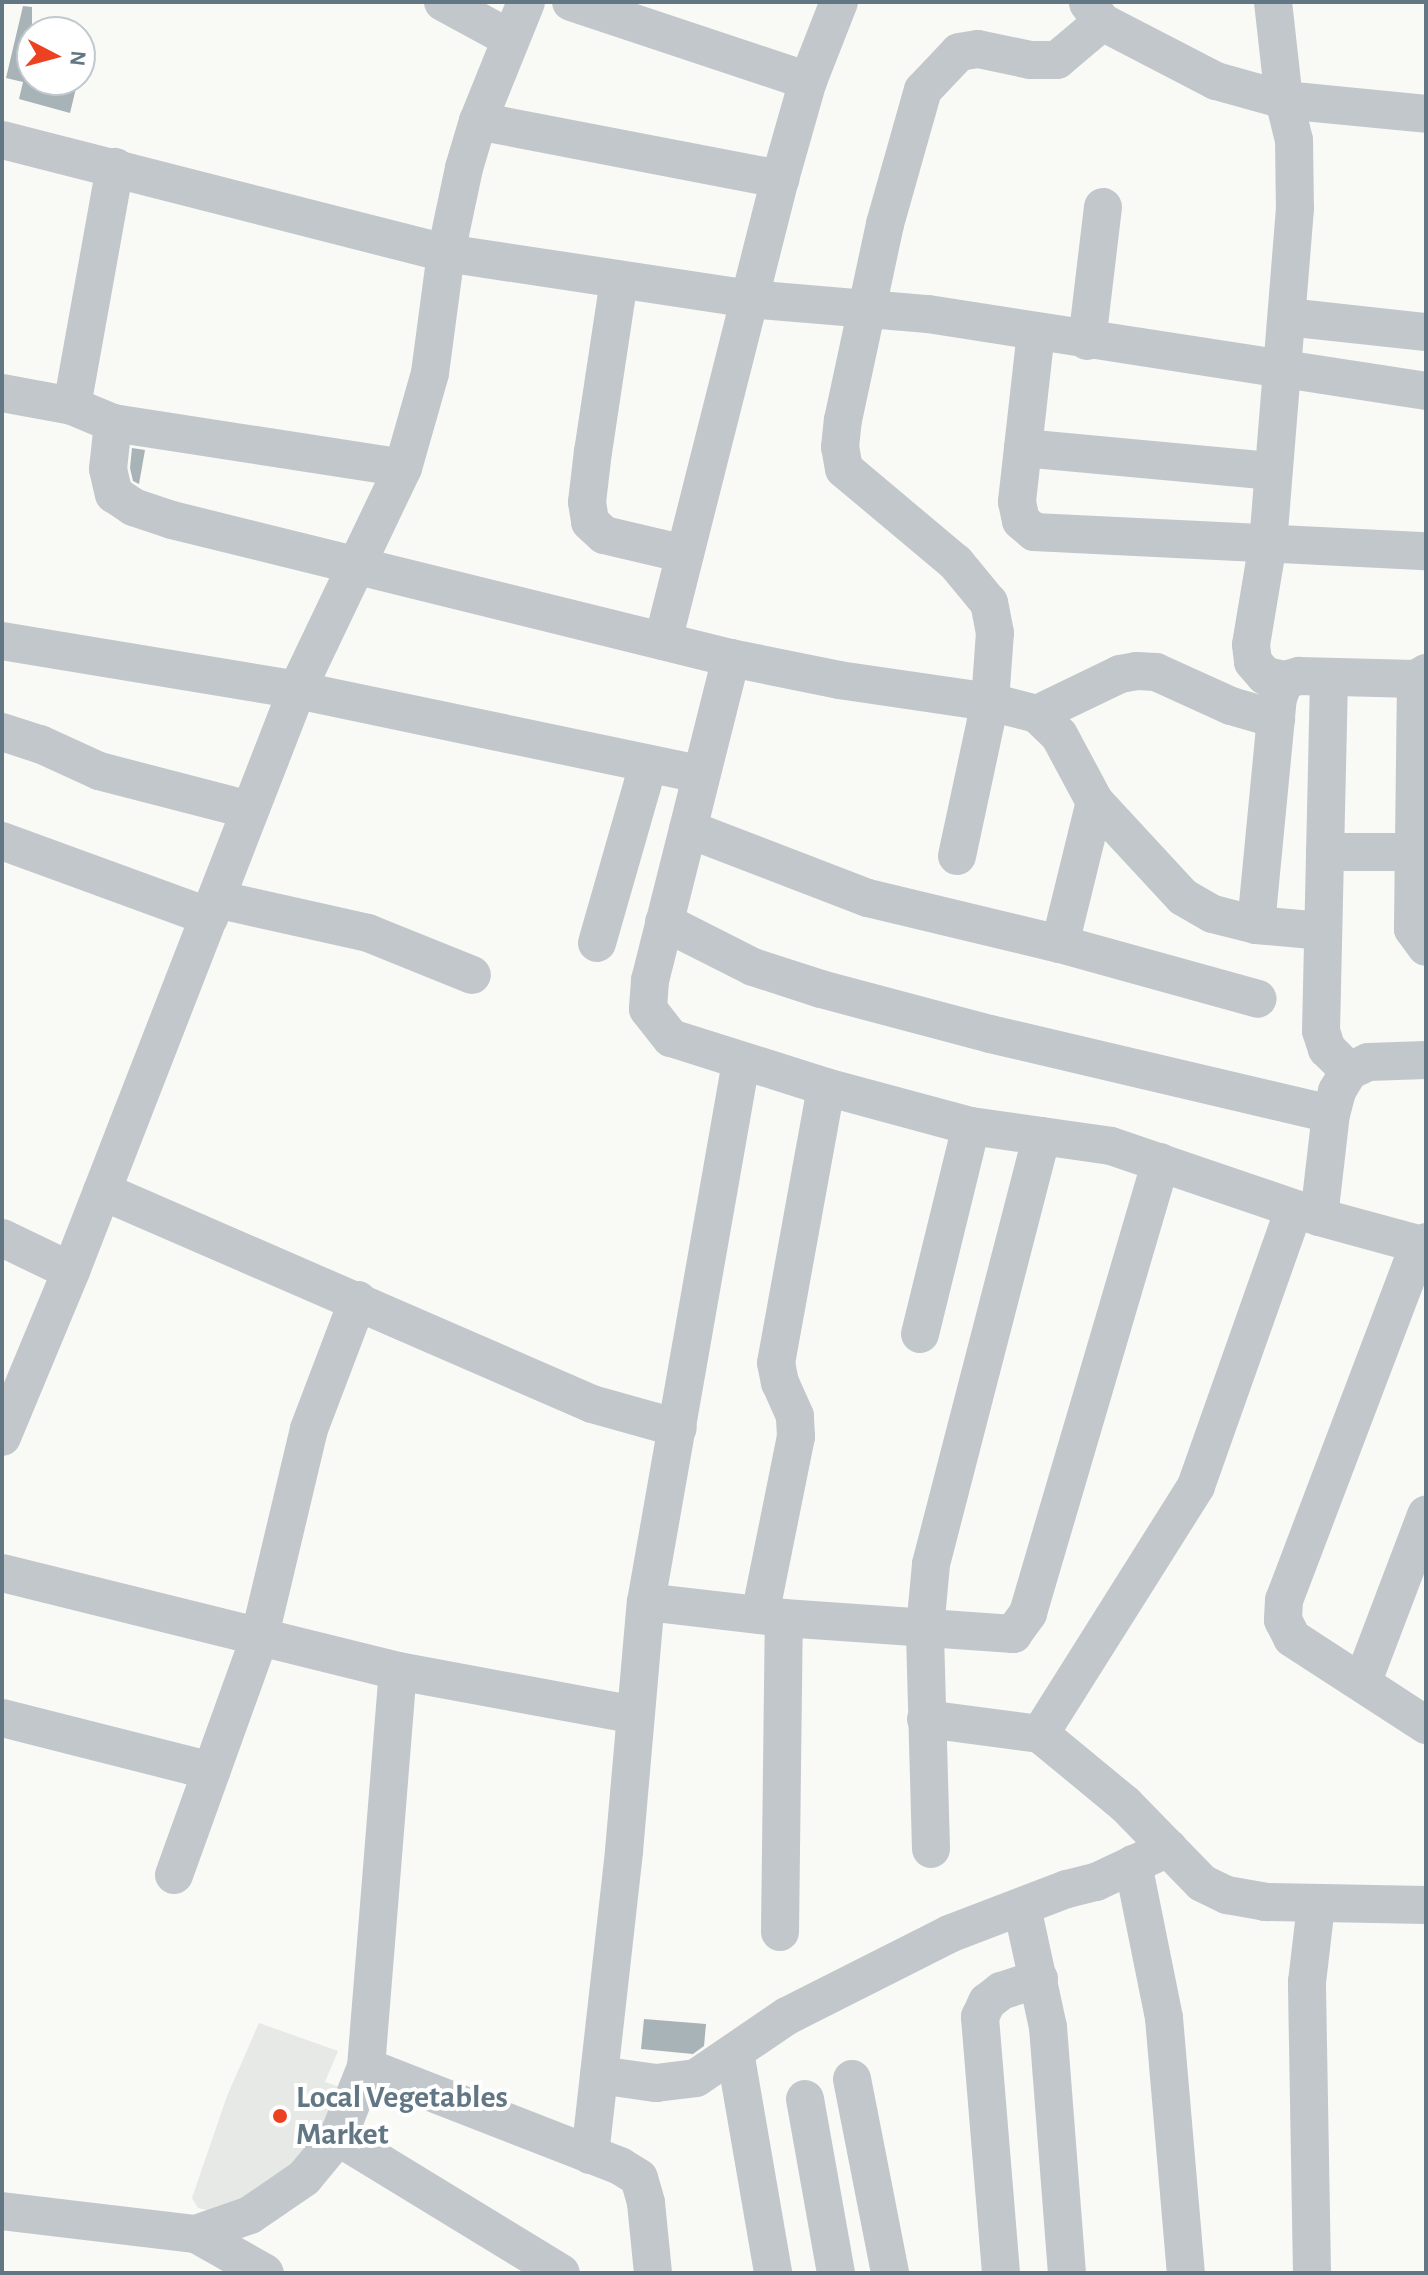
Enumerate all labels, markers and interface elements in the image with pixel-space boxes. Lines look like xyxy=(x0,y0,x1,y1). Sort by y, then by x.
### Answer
north arrow xyxy=(16,16,96,96)
text: N xyxy=(66,50,90,67)
place label: Local Vegetables Market xyxy=(296,2079,508,2154)
marker: Local Vegetables Market xyxy=(271,2107,289,2125)

